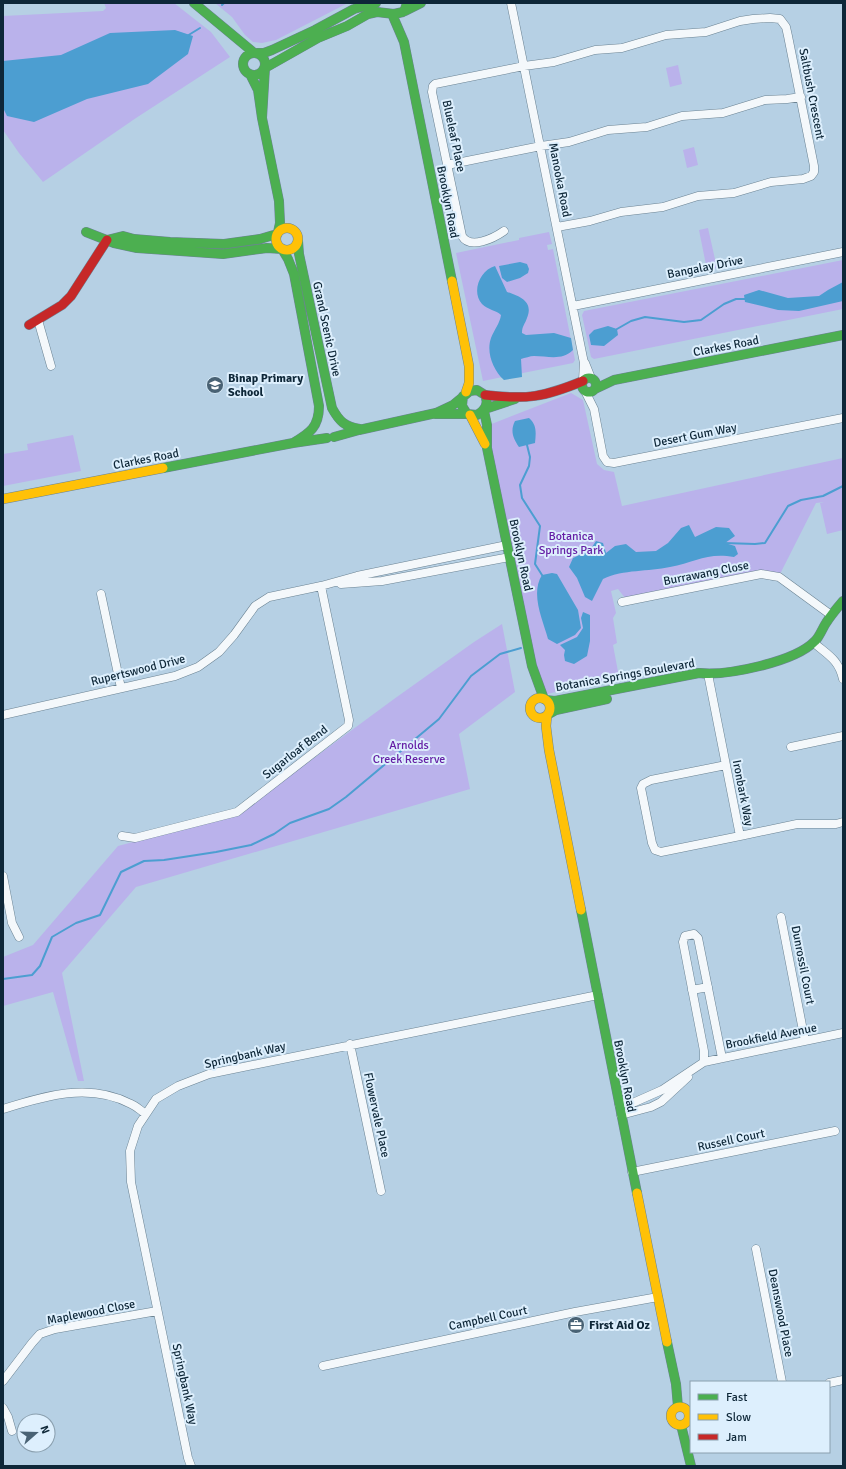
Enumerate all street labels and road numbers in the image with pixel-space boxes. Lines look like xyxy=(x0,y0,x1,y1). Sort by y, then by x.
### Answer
street label: Saltbush Crescent xyxy=(795,47,828,141)
street label: Blueleaf Place xyxy=(439,99,468,174)
street label: Manooka Road xyxy=(545,142,574,218)
street label: Brooklyn Road xyxy=(433,165,462,240)
street label: Bangalay Drive xyxy=(666,253,744,282)
street label: Grand Scenic Drive xyxy=(309,280,344,378)
street label: Clarkes Road xyxy=(692,333,760,360)
street label: Desert Gum Way xyxy=(652,420,738,451)
street label: Clarkes Road xyxy=(112,446,180,473)
street label: Brooklyn Road xyxy=(506,518,535,593)
street label: Burrawang Close xyxy=(662,558,750,589)
street label: Rupertswood Drive xyxy=(89,651,187,689)
street label: Botanica Springs Boulevard xyxy=(554,656,696,695)
street label: Sugarloaf Bend xyxy=(260,722,331,783)
street label: Ironbark Way xyxy=(729,759,756,828)
street label: Dunrossil Court xyxy=(788,924,818,1006)
street label: Brookfield Avenue xyxy=(724,1020,818,1053)
street label: Springbank Way xyxy=(203,1039,287,1072)
street label: Brooklyn Road xyxy=(610,1039,639,1114)
street label: Flowervale Place xyxy=(360,1071,393,1159)
street label: Russell Court xyxy=(696,1126,766,1155)
street label: Deanswood Place xyxy=(765,1268,796,1359)
street label: Maplewood Close xyxy=(46,1297,136,1328)
street label: Campbell Court xyxy=(447,1303,529,1334)
street label: Springbank Way xyxy=(169,1342,201,1426)

